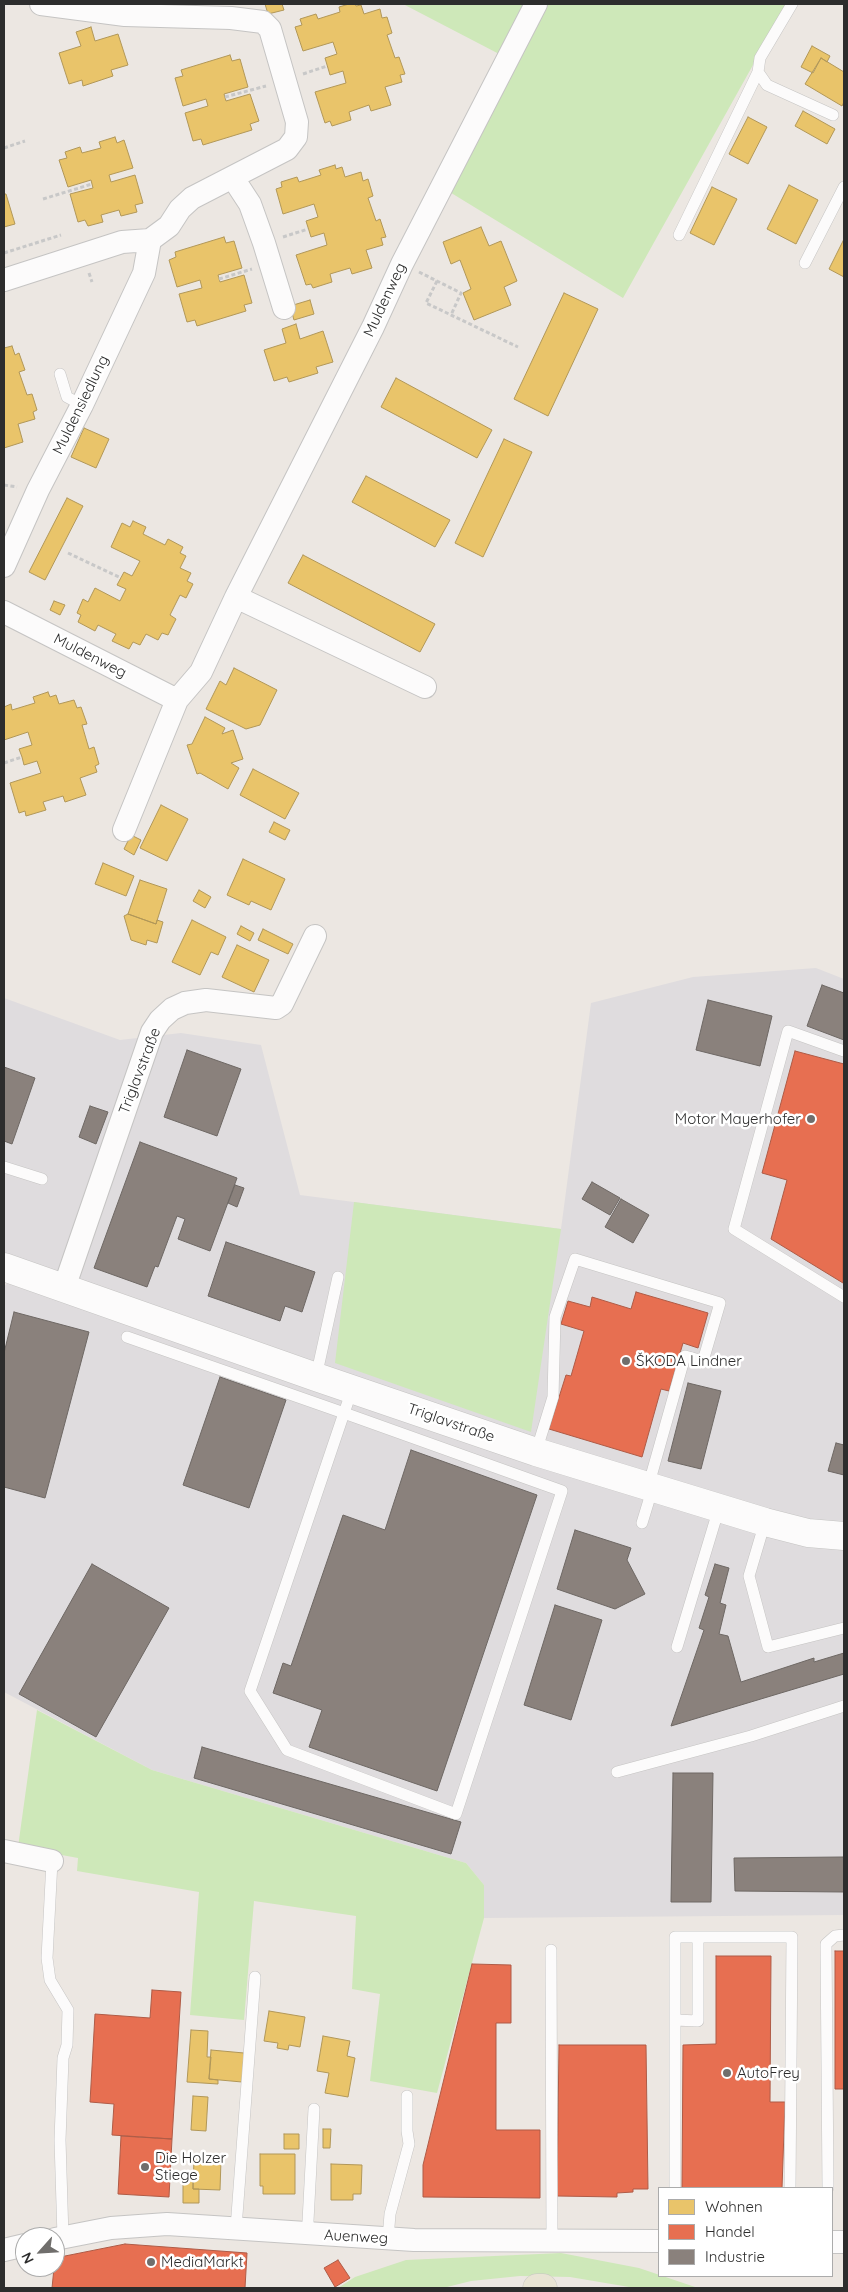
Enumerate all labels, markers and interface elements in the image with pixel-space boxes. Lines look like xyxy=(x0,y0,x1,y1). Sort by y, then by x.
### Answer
street label: Muldenweg xyxy=(360,260,410,340)
street label: Muldensiedlung xyxy=(49,352,113,458)
street label: Muldenweg xyxy=(50,630,130,682)
street label: Triglavstraße xyxy=(115,1025,165,1117)
place label: Motor Mayerhofer xyxy=(675,1110,801,1128)
marker: Motor Mayerhofer xyxy=(805,1113,817,1125)
place label: ŠKODA Lindner xyxy=(636,1352,742,1370)
marker: ŠKODA Lindner xyxy=(620,1355,632,1367)
street label: Triglavstraße xyxy=(405,1400,497,1446)
place label: AutoFrey xyxy=(737,2064,800,2082)
marker: AutoFrey xyxy=(721,2067,733,2079)
place label: Die Holzer Stiege xyxy=(155,2149,226,2184)
marker: Die Holzer Stiege xyxy=(139,2161,151,2173)
legend xyxy=(658,2187,833,2277)
text: Wohnen xyxy=(705,2197,763,2216)
text: Handel xyxy=(705,2222,755,2241)
street label: Auenweg xyxy=(323,2226,389,2248)
north arrow xyxy=(15,2227,65,2277)
text: Industrie xyxy=(705,2247,765,2266)
text: N xyxy=(17,2250,38,2267)
place label: MediaMarkt xyxy=(161,2253,244,2271)
marker: MediaMarkt xyxy=(145,2256,157,2268)

